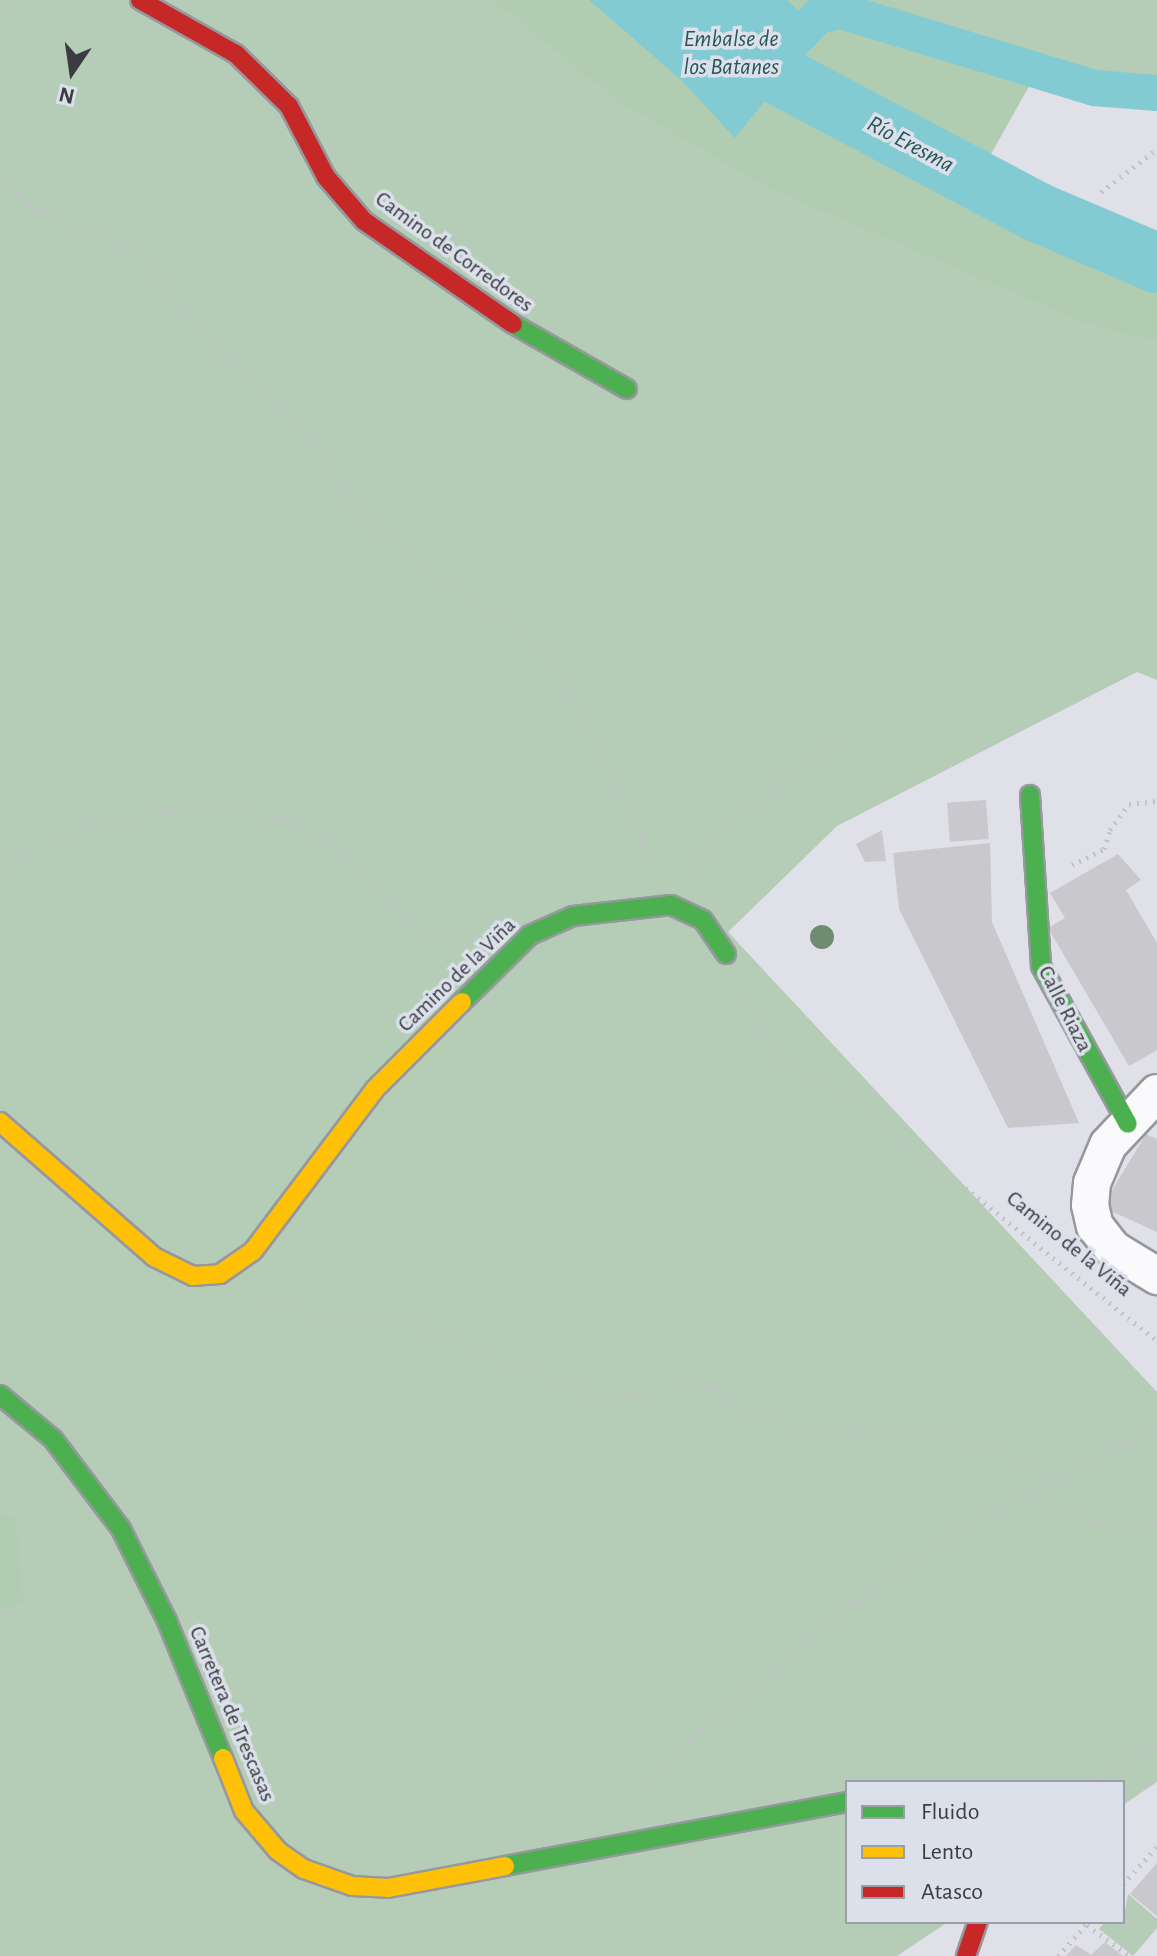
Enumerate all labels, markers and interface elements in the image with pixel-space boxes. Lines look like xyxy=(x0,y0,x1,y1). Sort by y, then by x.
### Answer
water label: Embalse de los Batanes xyxy=(683,26,779,82)
north arrow xyxy=(32,32,112,112)
text: N xyxy=(57,83,77,108)
water label: Río Eresma xyxy=(862,110,958,180)
street label: Camino de Corredores xyxy=(370,186,538,318)
street label: Camino de la Viña xyxy=(393,912,521,1038)
street label: Calle Riaza xyxy=(1032,961,1098,1057)
street label: Camino de la Viña xyxy=(1001,1185,1137,1303)
street label: Carretera de Trescasas xyxy=(183,1622,281,1806)
legend xyxy=(845,1780,1125,1924)
text: Fluido xyxy=(921,1800,980,1824)
text: Lento xyxy=(921,1840,973,1864)
text: Atasco xyxy=(921,1880,983,1904)

